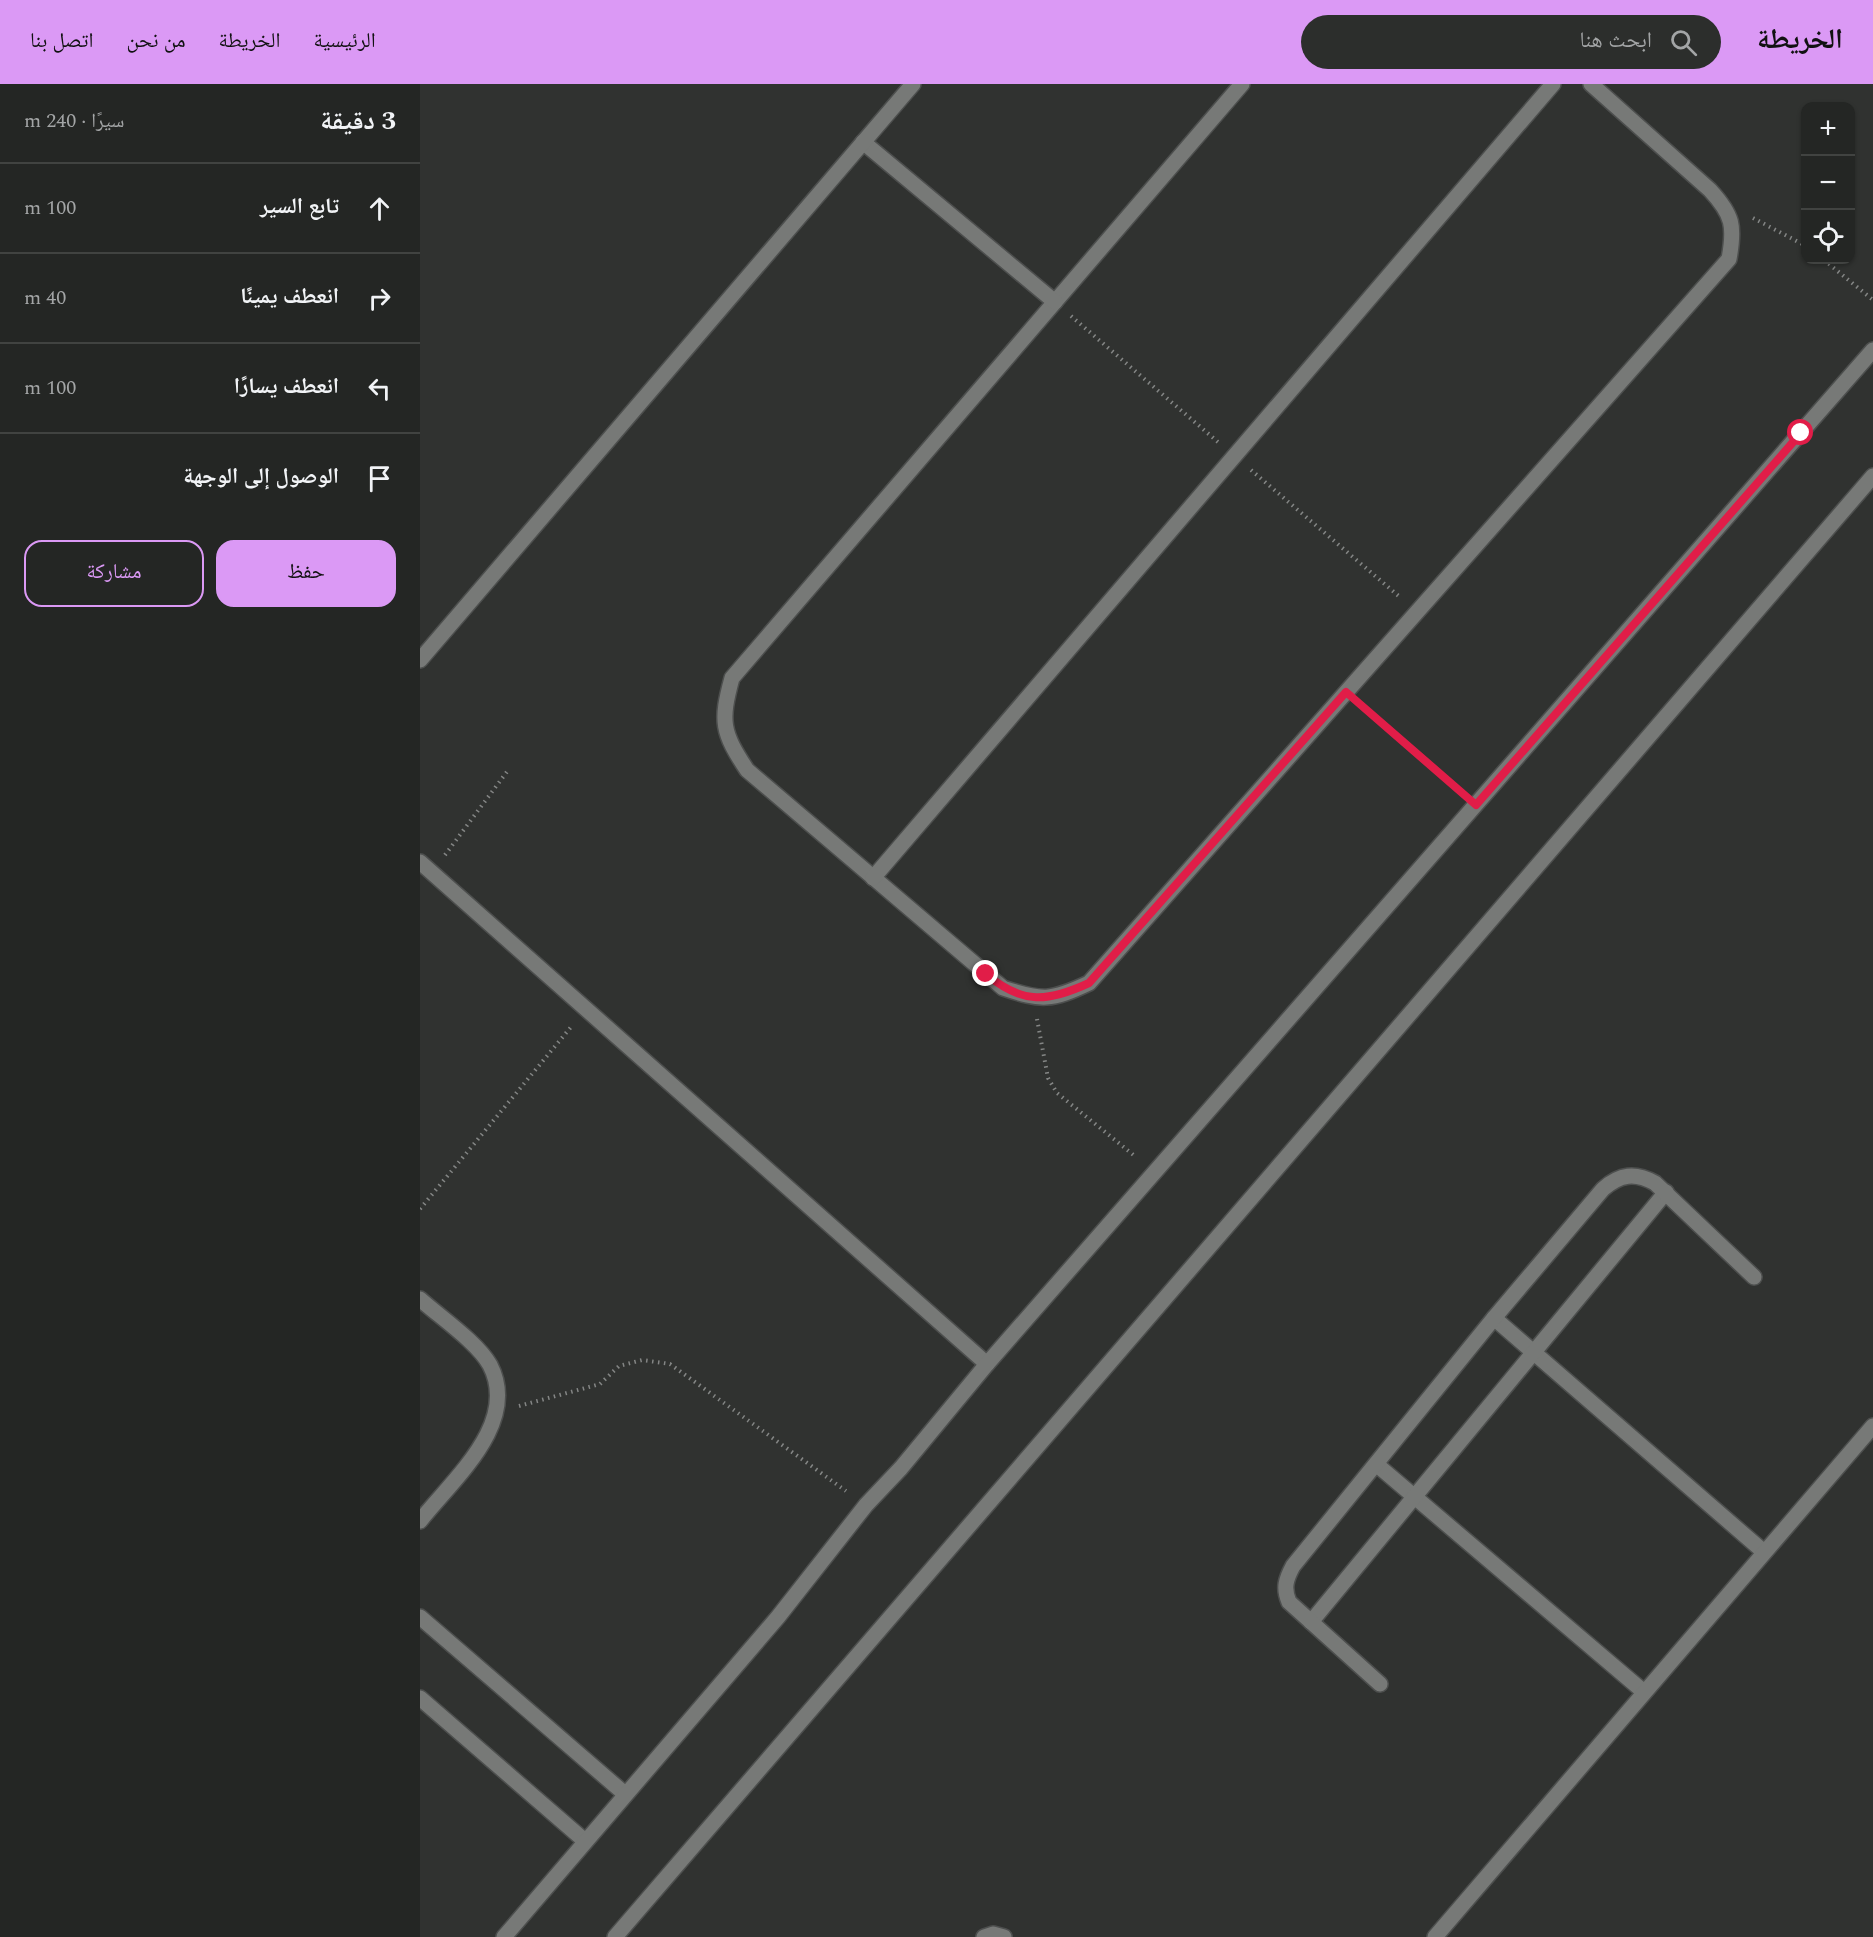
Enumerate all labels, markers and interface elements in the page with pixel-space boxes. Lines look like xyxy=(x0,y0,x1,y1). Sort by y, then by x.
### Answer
search box xyxy=(1301,15,1721,69)
text: الخريطة xyxy=(1757,18,1843,61)
text: ابحث هنا xyxy=(1580,24,1652,57)
text: اتصل بنا xyxy=(30,25,93,57)
text: من نحن xyxy=(126,25,186,57)
text: الخريطة xyxy=(219,25,280,57)
text: الرئيسية xyxy=(313,25,376,57)
icon: search xyxy=(1667,26,1700,59)
text: 3 دقيقة xyxy=(320,101,396,141)
map controls xyxy=(1801,102,1855,264)
button: + xyxy=(1801,102,1855,156)
text: سيرًا · 240 m xyxy=(24,106,124,136)
button: − xyxy=(1801,156,1855,210)
text: تابع السير xyxy=(260,190,339,223)
icon: ahead xyxy=(363,192,396,225)
text: 100 m xyxy=(24,193,76,223)
button: locate xyxy=(1801,210,1855,264)
text: انعطف يمينًا xyxy=(240,280,339,313)
icon: right xyxy=(363,282,396,315)
text: 40 m xyxy=(24,283,66,313)
text: انعطف يسارًا xyxy=(234,370,339,403)
icon: left xyxy=(363,372,396,405)
text: 100 m xyxy=(24,373,76,403)
route start xyxy=(1787,419,1813,445)
text: الوصول إلى الوجهة xyxy=(183,460,339,493)
icon: arrive xyxy=(363,462,396,495)
button: مشاركة xyxy=(24,540,204,607)
button: حفظ xyxy=(216,540,396,607)
route end xyxy=(972,960,998,986)

